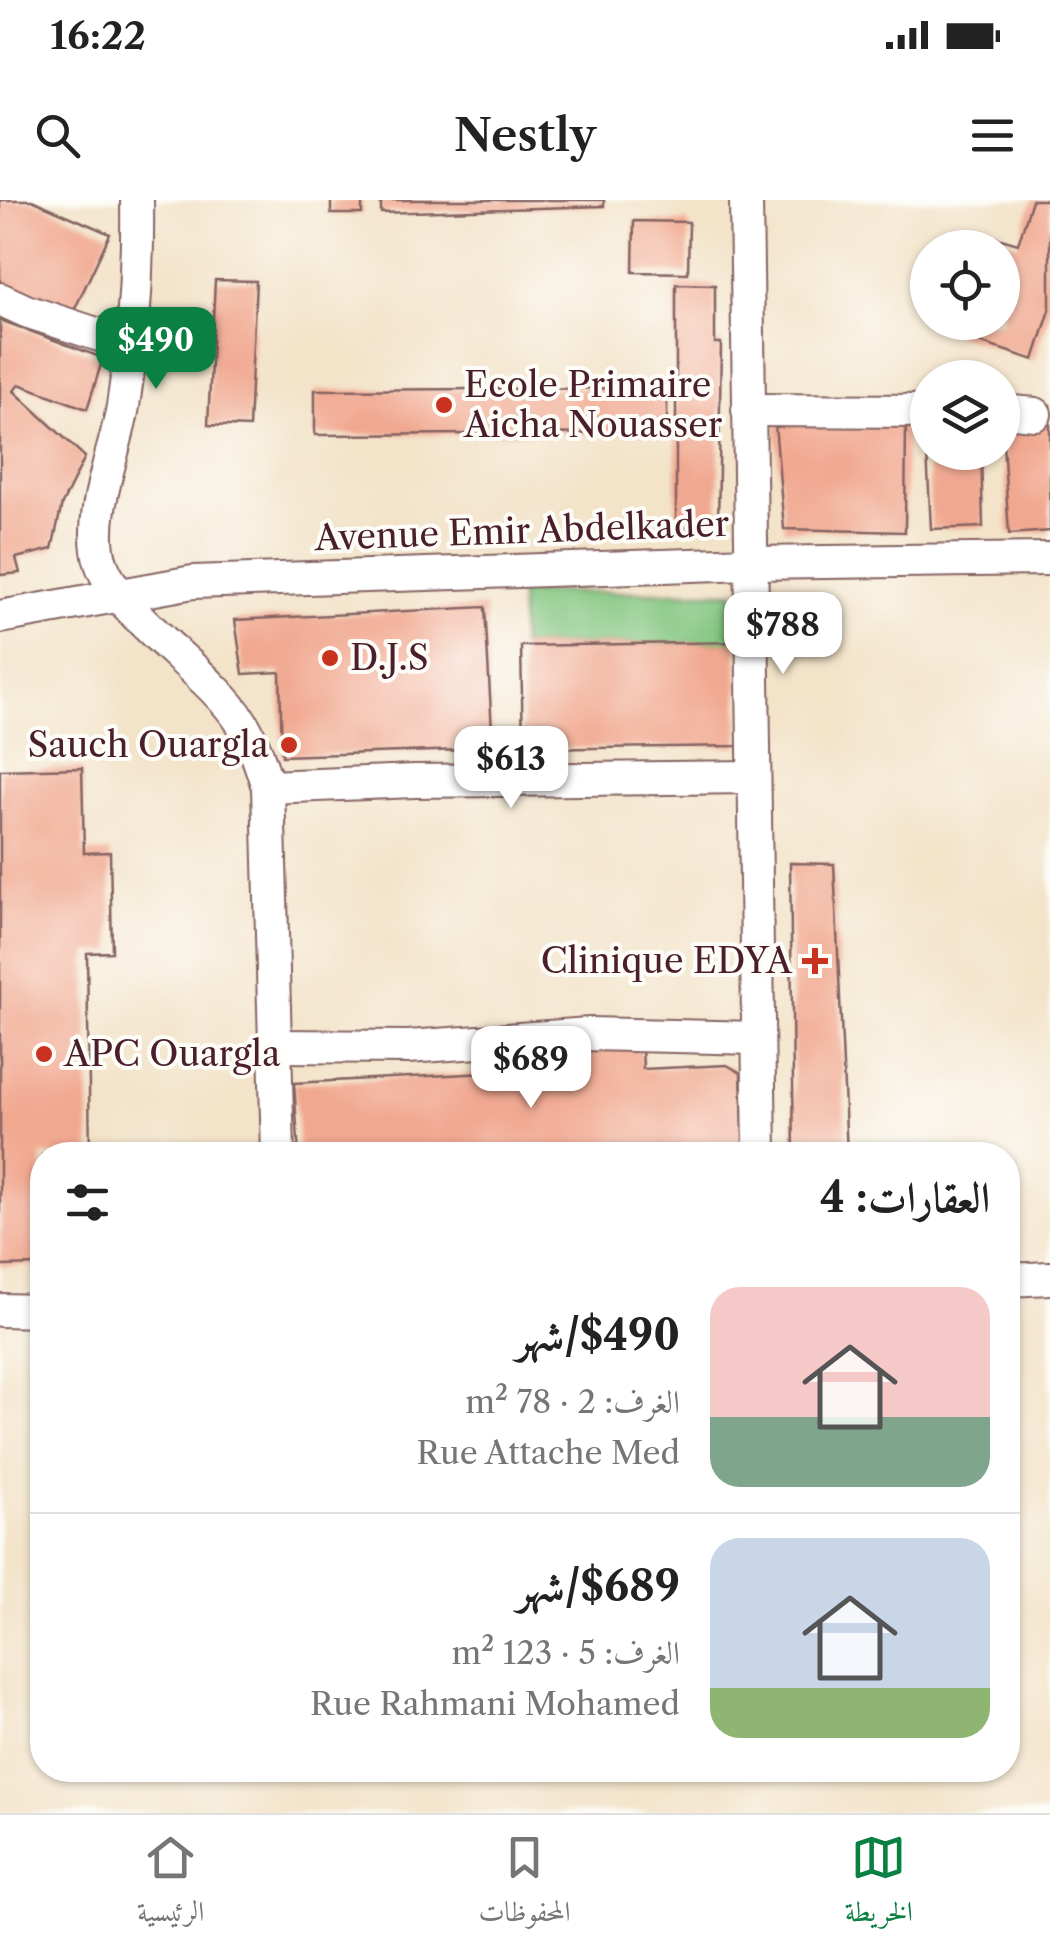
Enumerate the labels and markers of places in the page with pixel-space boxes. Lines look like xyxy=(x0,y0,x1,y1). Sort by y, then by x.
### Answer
pin: $490 xyxy=(97,307,215,392)
place label: Ecole Primaire Aicha Nouasser xyxy=(463,363,723,446)
marker: Ecole Primaire Aicha Nouasser xyxy=(433,394,455,416)
pin: $788 xyxy=(724,592,842,677)
place label: D.J.S xyxy=(350,636,429,679)
marker: D.J.S xyxy=(319,647,341,669)
place label: Sauch Ouargla xyxy=(28,723,270,766)
pin: $613 xyxy=(452,726,570,811)
marker: Sauch Ouargla xyxy=(278,734,300,756)
place label: Clinique EDYA xyxy=(541,939,793,982)
marker: Clinique EDYA xyxy=(802,948,828,974)
pin: $689 xyxy=(472,1026,590,1111)
place label: APC Ouargla xyxy=(63,1032,281,1075)
marker: APC Ouargla xyxy=(33,1043,55,1065)

